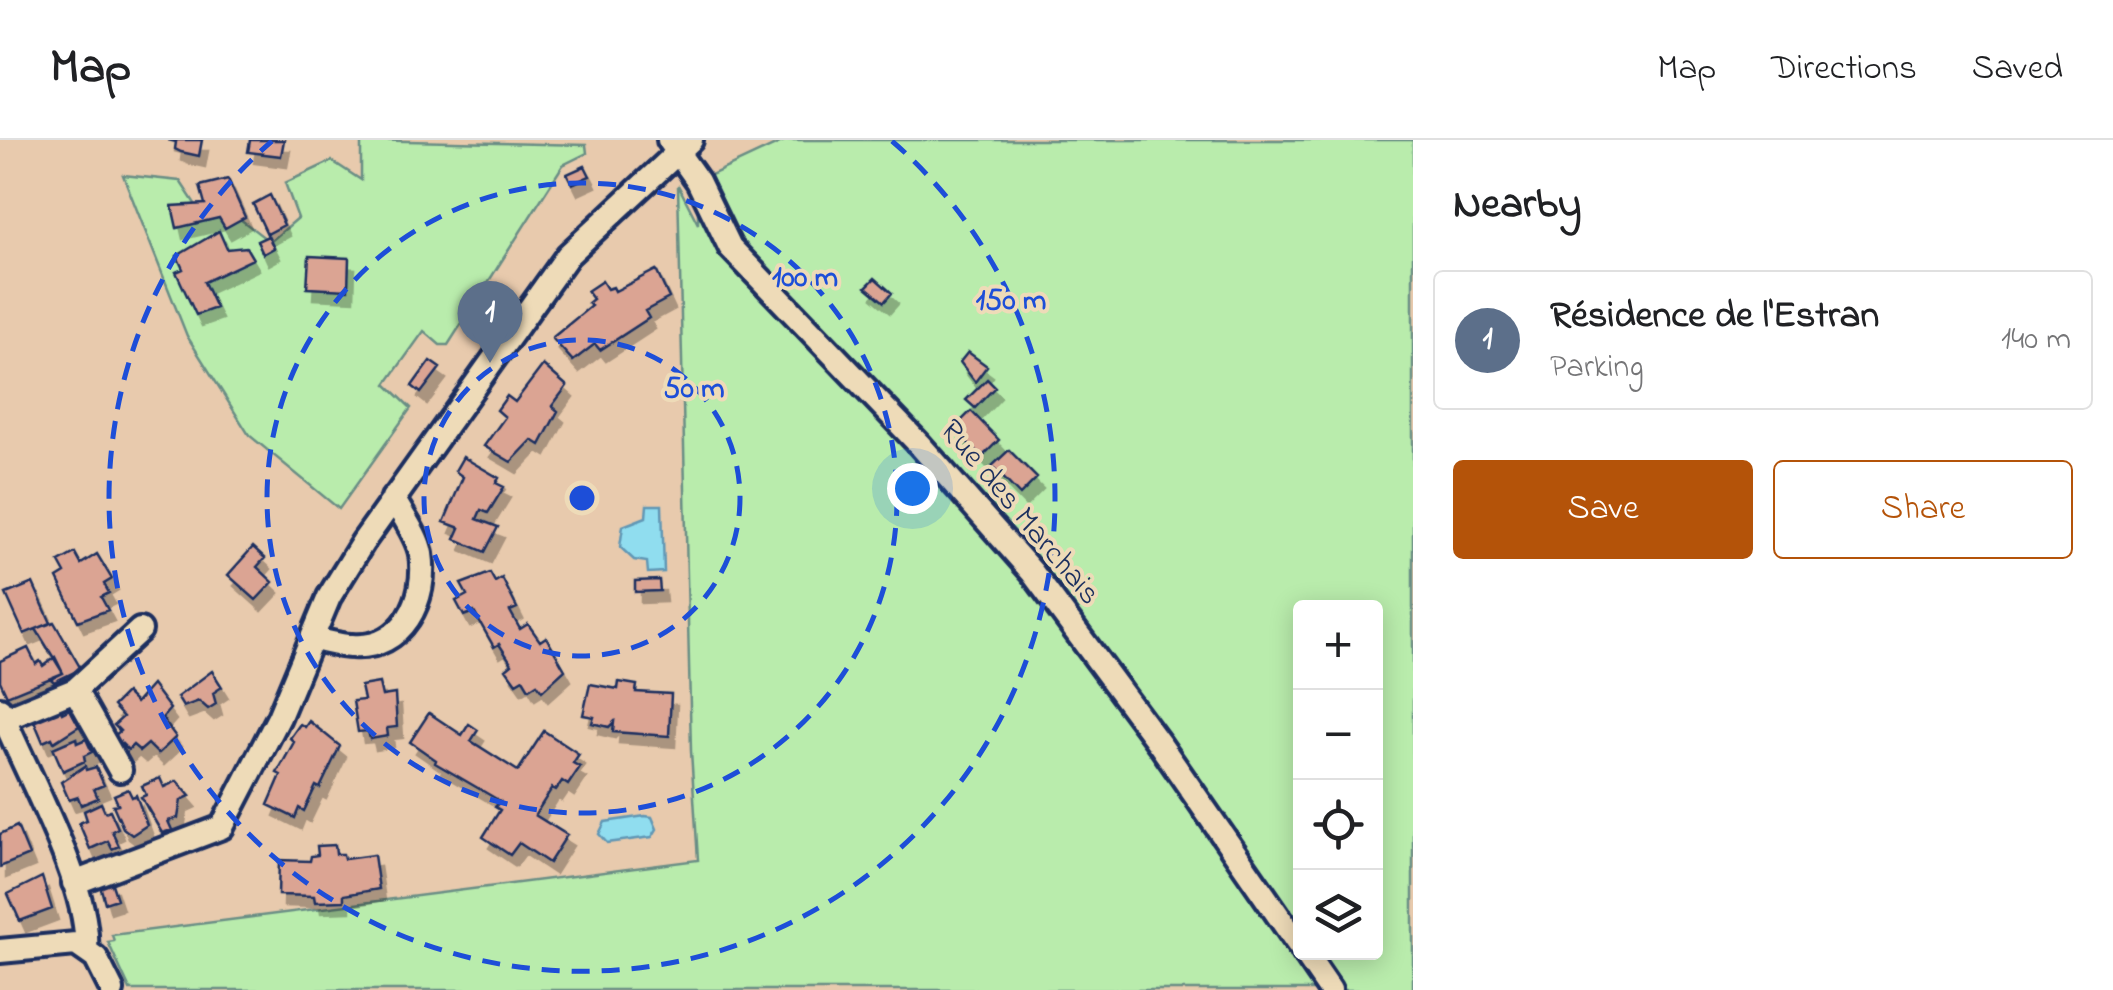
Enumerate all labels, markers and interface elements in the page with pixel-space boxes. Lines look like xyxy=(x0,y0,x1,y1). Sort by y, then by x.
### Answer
text: Map xyxy=(50,34,131,104)
text: Map xyxy=(1657,44,1716,95)
text: Directions xyxy=(1771,44,1917,95)
text: Saved xyxy=(1972,44,2063,95)
text: Nearby xyxy=(1453,175,1581,236)
text: 100 m xyxy=(772,257,838,301)
pin: 1 xyxy=(458,280,522,363)
text: 150 m xyxy=(976,280,1046,324)
text: Résidence de l'Estran xyxy=(1550,289,1879,345)
text: 1 xyxy=(1482,317,1493,364)
text: 140 m xyxy=(2001,317,2071,364)
text: Parking xyxy=(1550,345,1644,392)
text: 50 m xyxy=(664,368,724,412)
street label: Rue des Marchais xyxy=(927,410,1111,616)
button: Save xyxy=(1453,460,1753,559)
button: Share xyxy=(1773,460,2073,559)
your location xyxy=(887,463,938,514)
centre of rings xyxy=(564,480,600,516)
map controls xyxy=(1293,600,1383,960)
button: + xyxy=(1293,600,1383,690)
button: − xyxy=(1293,690,1383,780)
button: locate xyxy=(1293,780,1383,870)
button: layers xyxy=(1293,870,1383,960)

